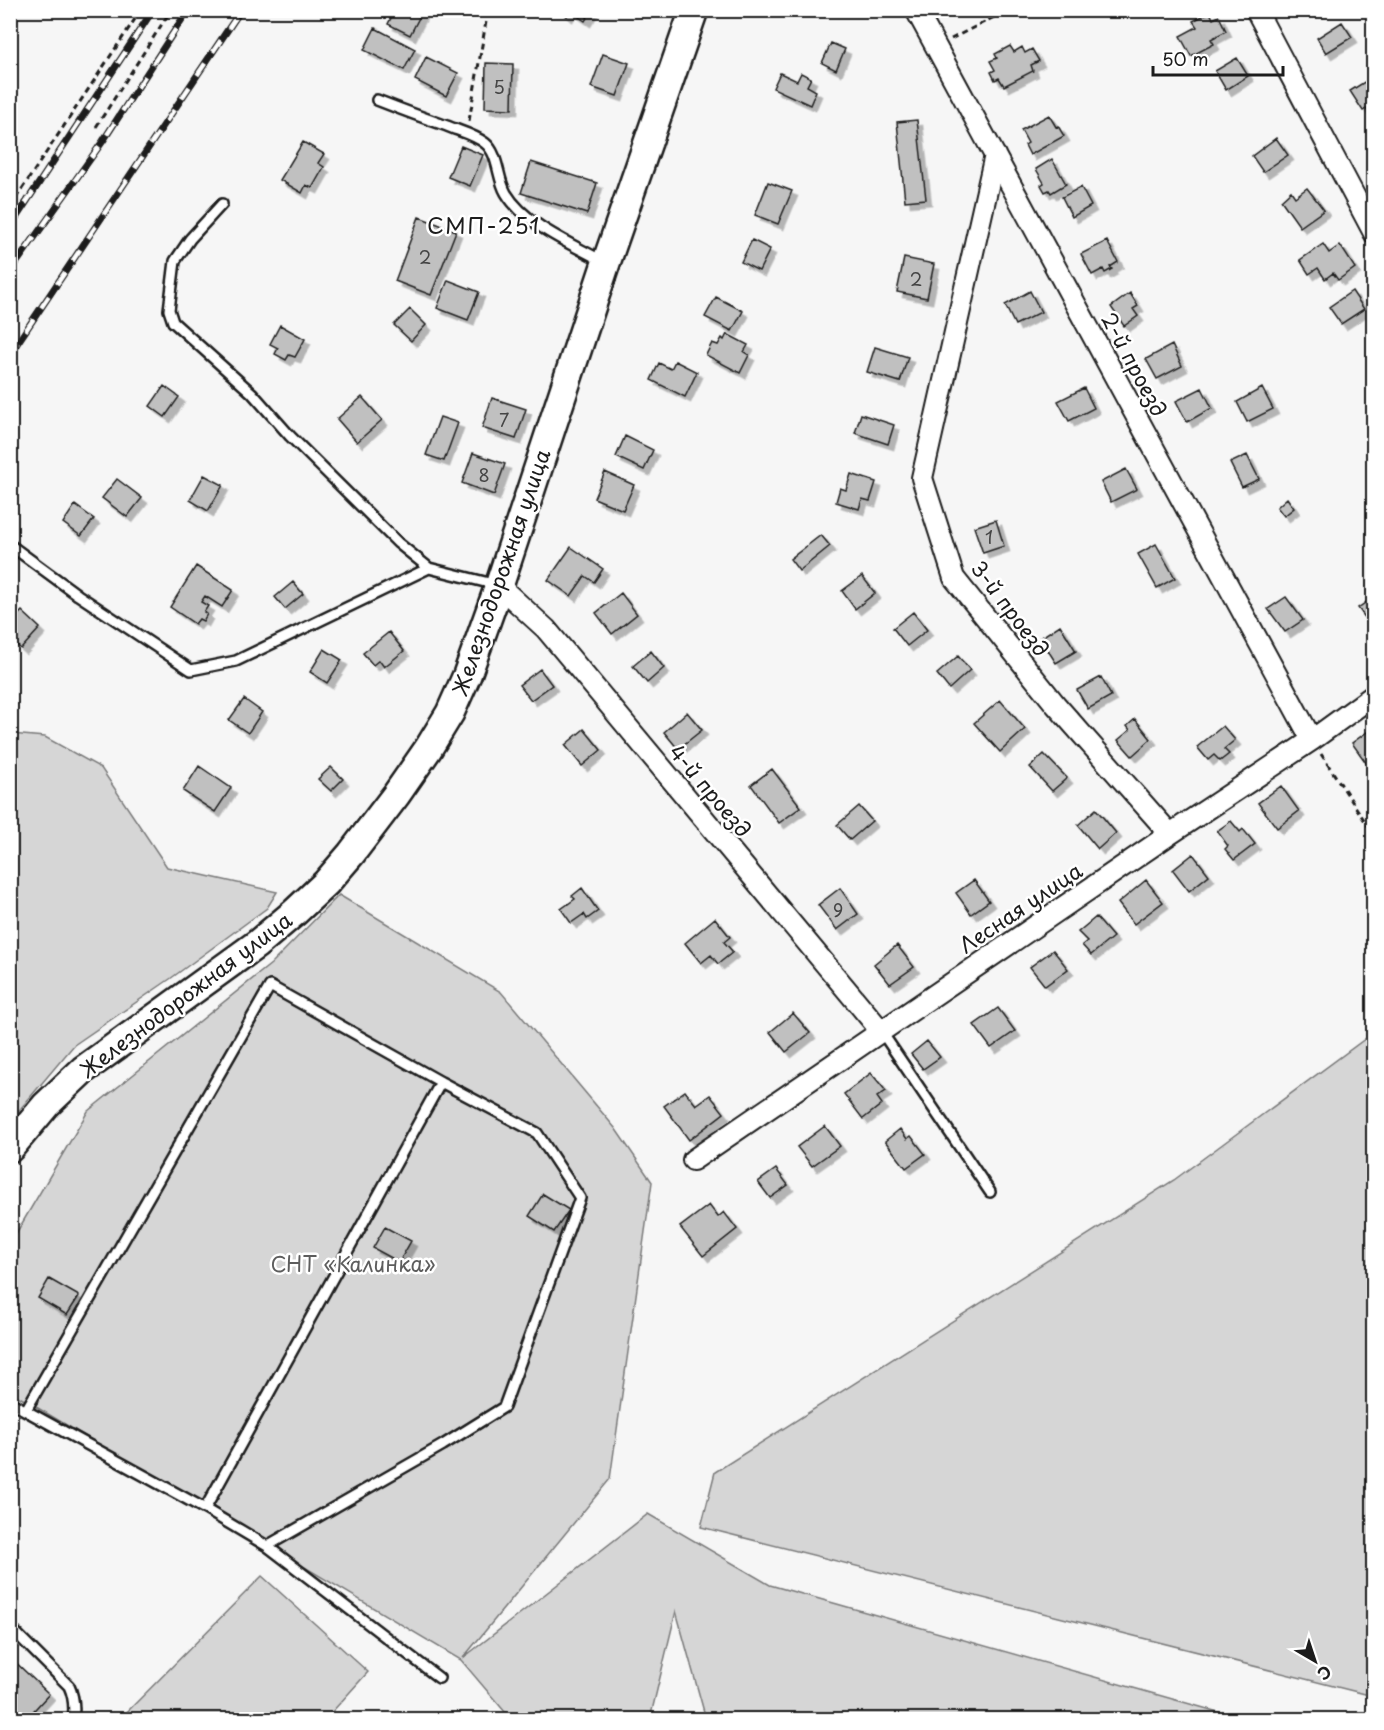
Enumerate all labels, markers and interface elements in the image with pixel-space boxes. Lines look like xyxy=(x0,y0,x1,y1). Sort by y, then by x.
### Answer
scale bar xyxy=(1153,39,1284,77)
text: 50 m xyxy=(1162,45,1209,72)
house number: 5 xyxy=(493,73,505,100)
district label: СМП-251 xyxy=(427,208,541,241)
house number: 2 xyxy=(419,243,431,270)
house number: 2 xyxy=(910,265,922,292)
street label: 2-й проезд xyxy=(1094,306,1176,422)
house number: 7 xyxy=(499,406,509,433)
street label: Железнодорожная улица xyxy=(443,444,558,700)
house number: 8 xyxy=(478,461,490,488)
house number: 1 xyxy=(985,523,993,550)
street label: 3-й проезд xyxy=(964,553,1058,663)
street label: 4-й проезд xyxy=(662,736,760,844)
street label: Лесная улица xyxy=(952,853,1089,960)
house number: 9 xyxy=(833,896,843,923)
street label: Железнодорожная улица xyxy=(72,903,299,1085)
park label: СНТ «Калинка» xyxy=(270,1247,436,1279)
north arrow xyxy=(1285,1631,1345,1691)
text: С xyxy=(1313,1660,1337,1687)

